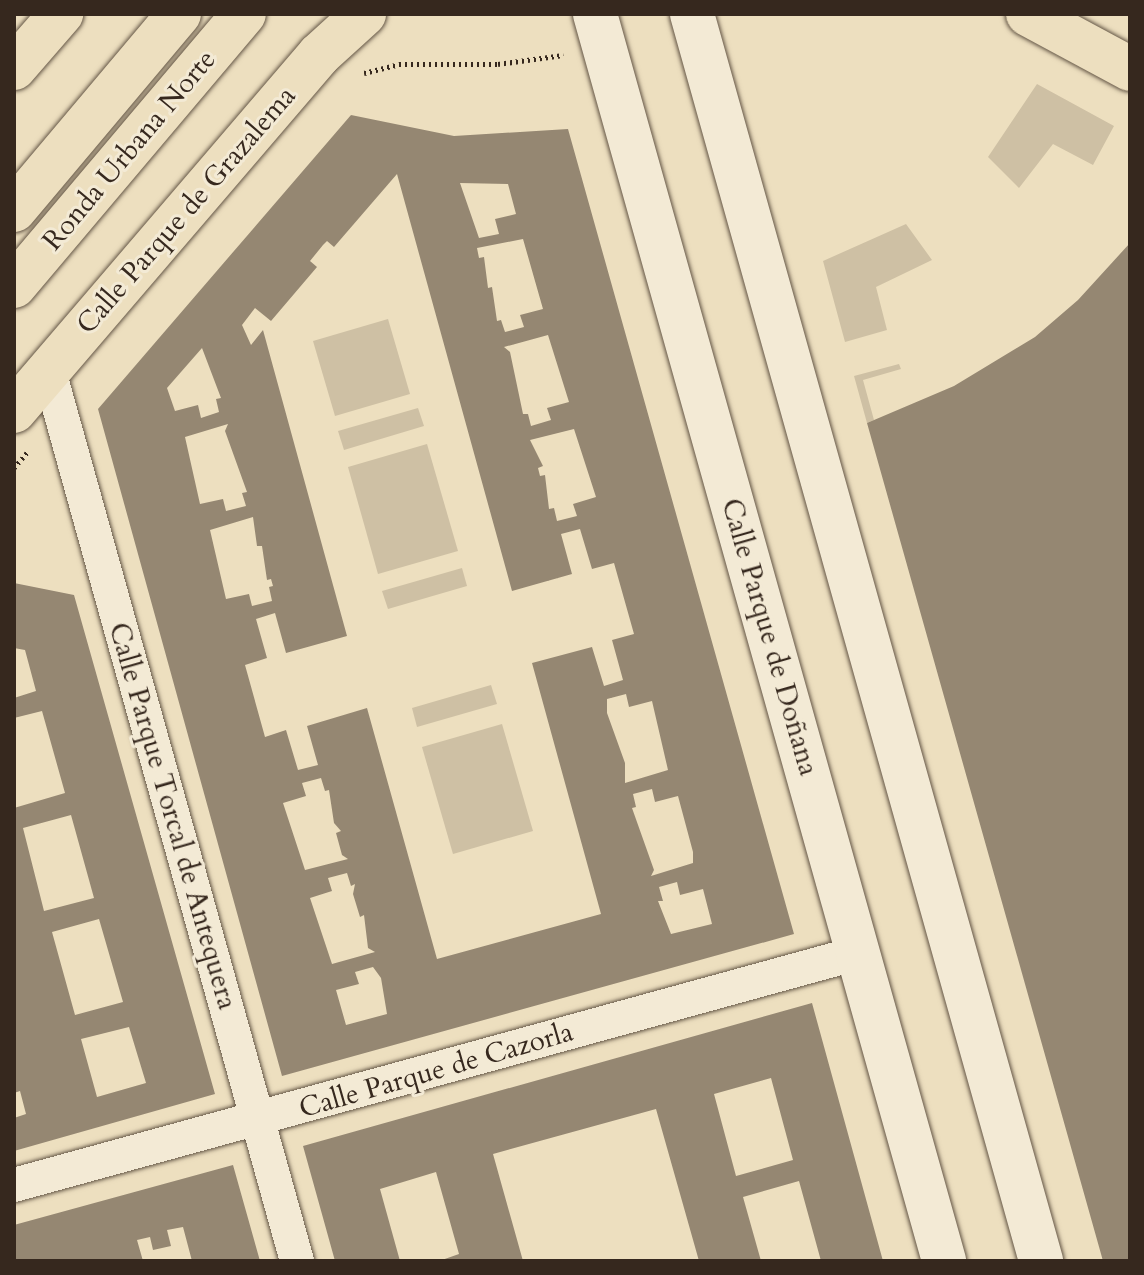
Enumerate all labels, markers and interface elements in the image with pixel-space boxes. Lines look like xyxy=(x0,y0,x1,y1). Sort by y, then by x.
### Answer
street label: Ronda Urbana Norte xyxy=(35,43,223,257)
street label: Calle Parque de Grazalema xyxy=(69,79,303,341)
street label: Calle Parque de Doñana xyxy=(714,495,826,779)
street label: Calle Parque Torcal de Antequera xyxy=(102,619,244,1013)
street label: Calle Parque de Cazorla xyxy=(295,1015,577,1125)

